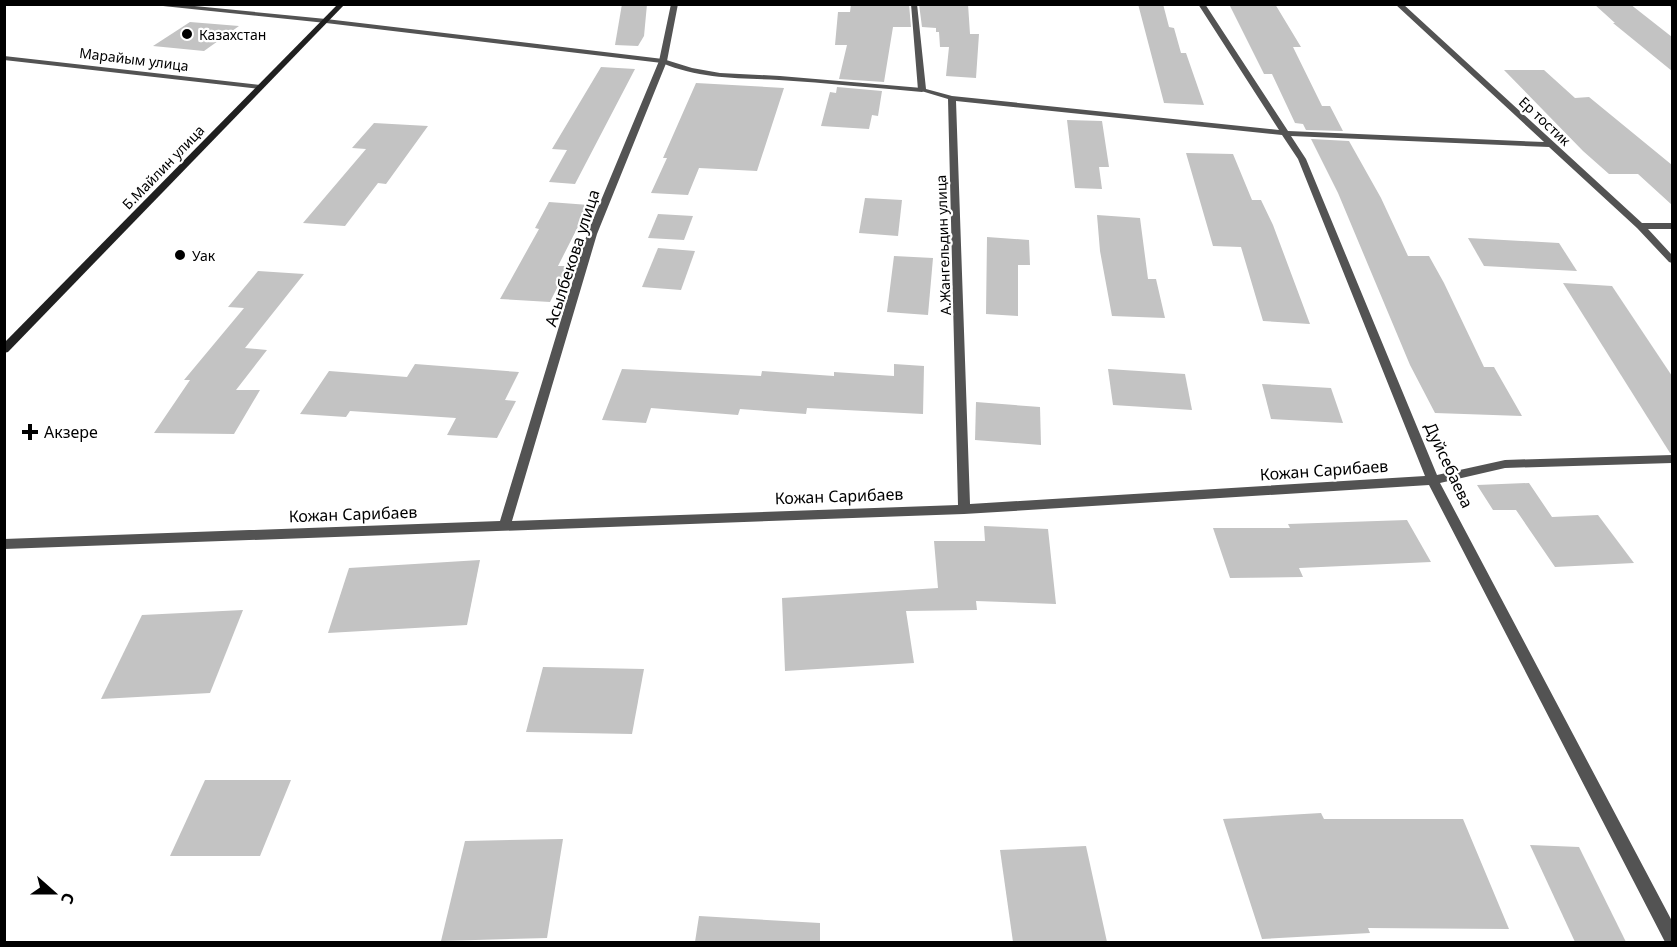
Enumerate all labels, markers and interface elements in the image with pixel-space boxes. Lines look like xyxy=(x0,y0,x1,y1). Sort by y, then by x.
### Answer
place label: Казахстан xyxy=(199,25,266,44)
marker: Казахстан xyxy=(180,27,194,41)
street label: Марайым улица xyxy=(78,43,190,75)
street label: Ер тостик xyxy=(1515,92,1575,150)
street label: Б.Майлин улица xyxy=(118,121,208,213)
street label: А.Жангельдин улица xyxy=(931,175,955,315)
street label: Асылбекова улица xyxy=(539,187,605,329)
place label: Уак xyxy=(192,246,216,265)
marker: Уак xyxy=(173,248,187,262)
street label: Дуйсебаева xyxy=(1420,419,1478,511)
place label: Акзере xyxy=(44,421,98,443)
marker: Акзере xyxy=(21,423,39,441)
street label: Кожан Сарибаев xyxy=(1259,455,1389,485)
street label: Кожан Сарибаев xyxy=(774,483,904,509)
street label: Кожан Сарибаев xyxy=(288,501,418,527)
north arrow xyxy=(24,863,84,923)
text: С xyxy=(56,890,80,907)

